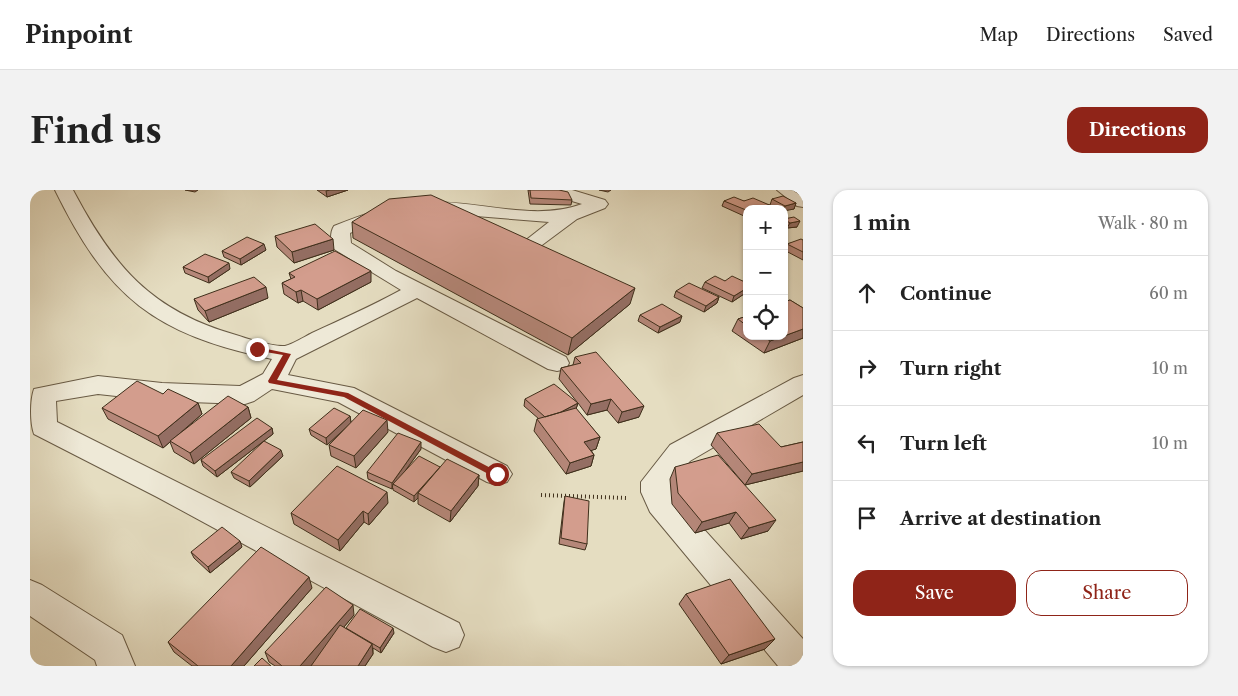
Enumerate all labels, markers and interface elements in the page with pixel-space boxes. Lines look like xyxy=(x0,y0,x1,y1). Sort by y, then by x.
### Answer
text: Pinpoint xyxy=(25,20,132,49)
text: Map xyxy=(979,24,1018,46)
text: Directions xyxy=(1046,24,1135,46)
text: Saved xyxy=(1163,24,1213,46)
button: Directions xyxy=(1067,107,1208,153)
text: Find us xyxy=(30,109,162,152)
map controls xyxy=(743,205,788,340)
button: + xyxy=(743,205,788,250)
text: 1 min xyxy=(853,210,911,235)
text: Walk · 80 m xyxy=(1098,213,1188,233)
button: − xyxy=(743,250,788,295)
icon: ahead xyxy=(853,279,881,307)
text: Continue xyxy=(900,282,992,305)
text: 60 m xyxy=(1149,283,1188,303)
button: locate xyxy=(743,295,788,340)
route end xyxy=(246,338,269,361)
icon: right xyxy=(853,354,881,382)
text: Turn right xyxy=(900,357,1001,380)
text: 10 m xyxy=(1152,358,1188,378)
icon: left xyxy=(853,429,881,457)
text: Turn left xyxy=(900,432,987,455)
text: 10 m xyxy=(1152,433,1188,453)
route start xyxy=(486,463,509,486)
icon: arrive xyxy=(853,504,881,532)
text: Arrive at destination xyxy=(900,507,1101,530)
button: Save xyxy=(853,570,1016,616)
button: Share xyxy=(1026,570,1188,616)

